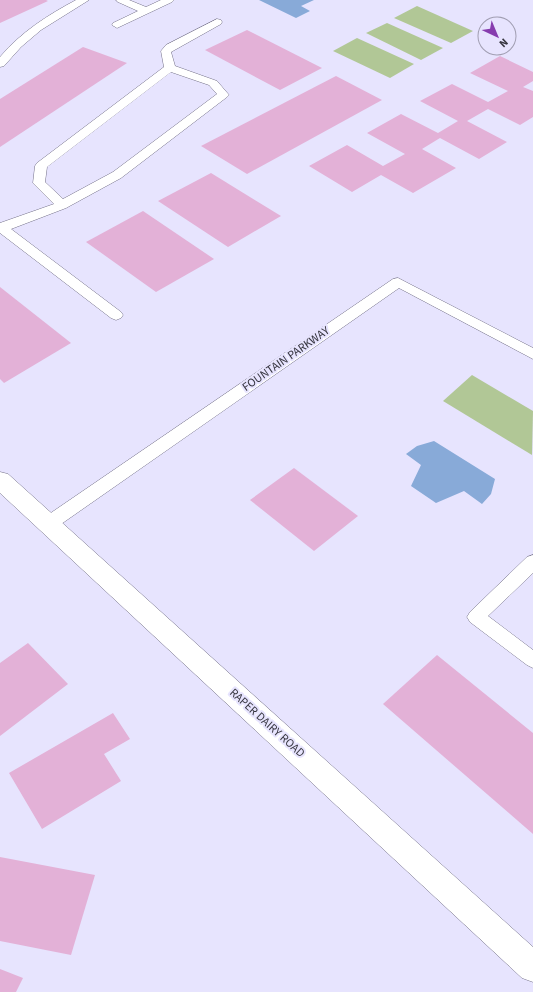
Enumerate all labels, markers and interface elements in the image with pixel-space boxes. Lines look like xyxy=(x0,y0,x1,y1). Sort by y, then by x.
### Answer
north arrow xyxy=(477,16,517,56)
text: N xyxy=(496,35,511,51)
street label: FOUNTAIN PARKWAY xyxy=(239,322,333,395)
street label: RAPER DAIRY ROAD xyxy=(226,685,308,761)

